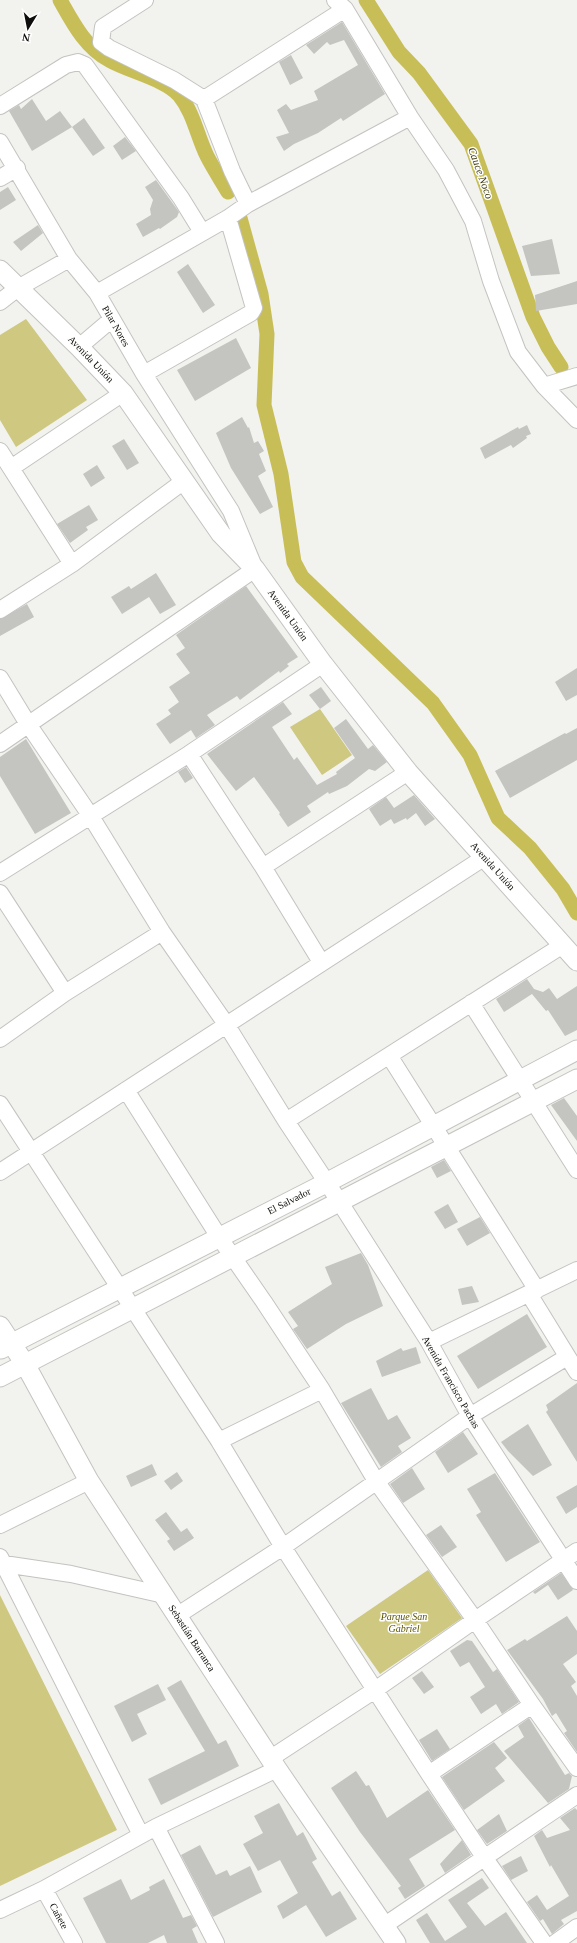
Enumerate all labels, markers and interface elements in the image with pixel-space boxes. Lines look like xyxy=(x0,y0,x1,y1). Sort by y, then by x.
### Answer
north arrow xyxy=(8,8,48,48)
text: N xyxy=(21,31,31,44)
water label: Cauce Noco xyxy=(466,146,496,201)
street label: Pilar Nores xyxy=(100,304,132,348)
street label: Avenida Unión xyxy=(66,333,116,385)
street label: Avenida Unión xyxy=(266,587,310,643)
street label: Avenida Unión xyxy=(469,840,517,892)
street label: El Salvador xyxy=(266,1185,313,1217)
street label: Avenida Francisco Pachas xyxy=(420,1334,482,1430)
street label: Sebastián Barranca xyxy=(166,1603,218,1674)
park label: Parque San Gabriel xyxy=(380,1611,427,1634)
street label: Cañete xyxy=(47,1901,71,1931)

